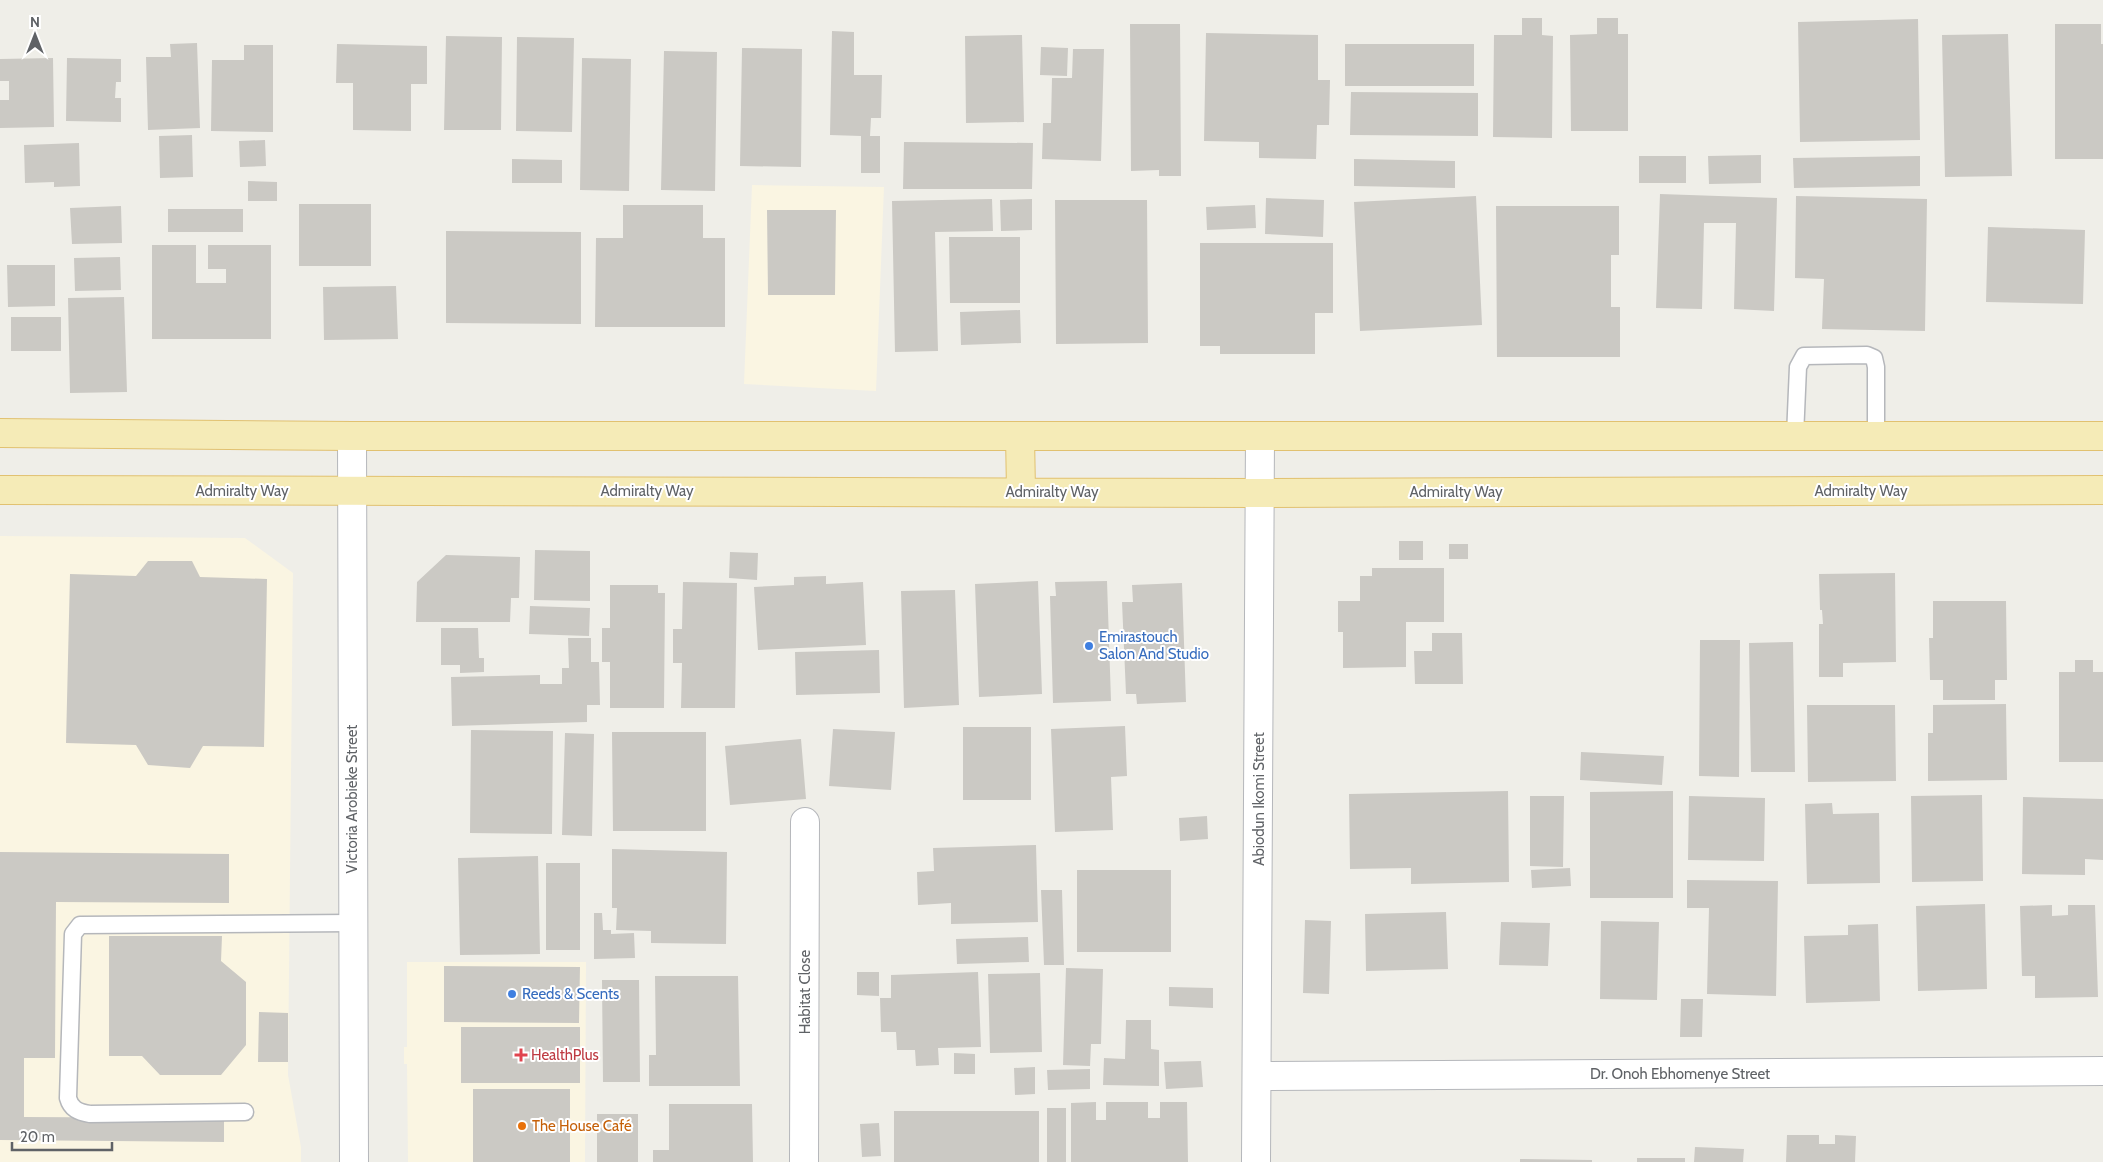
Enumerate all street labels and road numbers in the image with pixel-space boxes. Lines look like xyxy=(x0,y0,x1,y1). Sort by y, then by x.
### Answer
street label: Admiralty Way xyxy=(195,482,289,500)
street label: Admiralty Way xyxy=(600,482,694,500)
street label: Admiralty Way xyxy=(1814,482,1908,500)
street label: Admiralty Way xyxy=(1005,483,1099,501)
street label: Admiralty Way xyxy=(1409,483,1503,501)
street label: Victoria Arobieke Street xyxy=(343,725,361,873)
street label: Abiodun Ikomi Street xyxy=(1250,732,1268,866)
street label: Habitat Close xyxy=(796,949,814,1034)
street label: Dr. Onoh Ebhomenye Street xyxy=(1590,1065,1770,1083)

